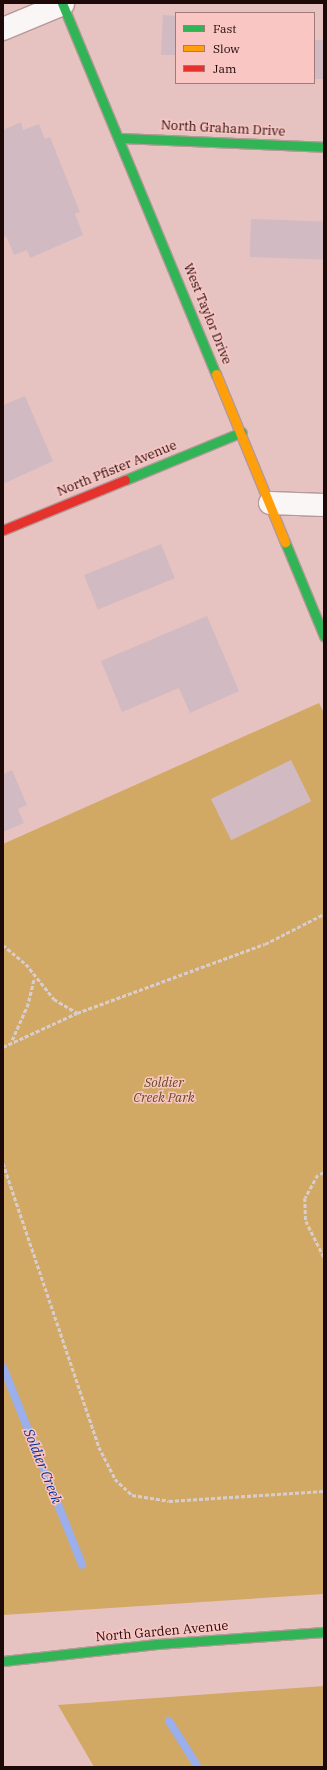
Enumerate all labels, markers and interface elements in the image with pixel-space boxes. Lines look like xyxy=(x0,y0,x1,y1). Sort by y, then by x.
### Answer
legend xyxy=(175,12,315,84)
text: Fast xyxy=(213,21,237,36)
text: Slow xyxy=(213,41,240,56)
text: Jam xyxy=(213,61,236,76)
street label: North Graham Drive xyxy=(160,118,286,140)
street label: West Taylor Drive xyxy=(180,261,234,367)
street label: North Pfister Avenue xyxy=(55,438,179,500)
park label: Soldier Creek Park xyxy=(133,1076,195,1107)
water label: Soldier Creek xyxy=(20,1426,66,1506)
street label: North Garden Avenue xyxy=(95,1618,229,1646)

